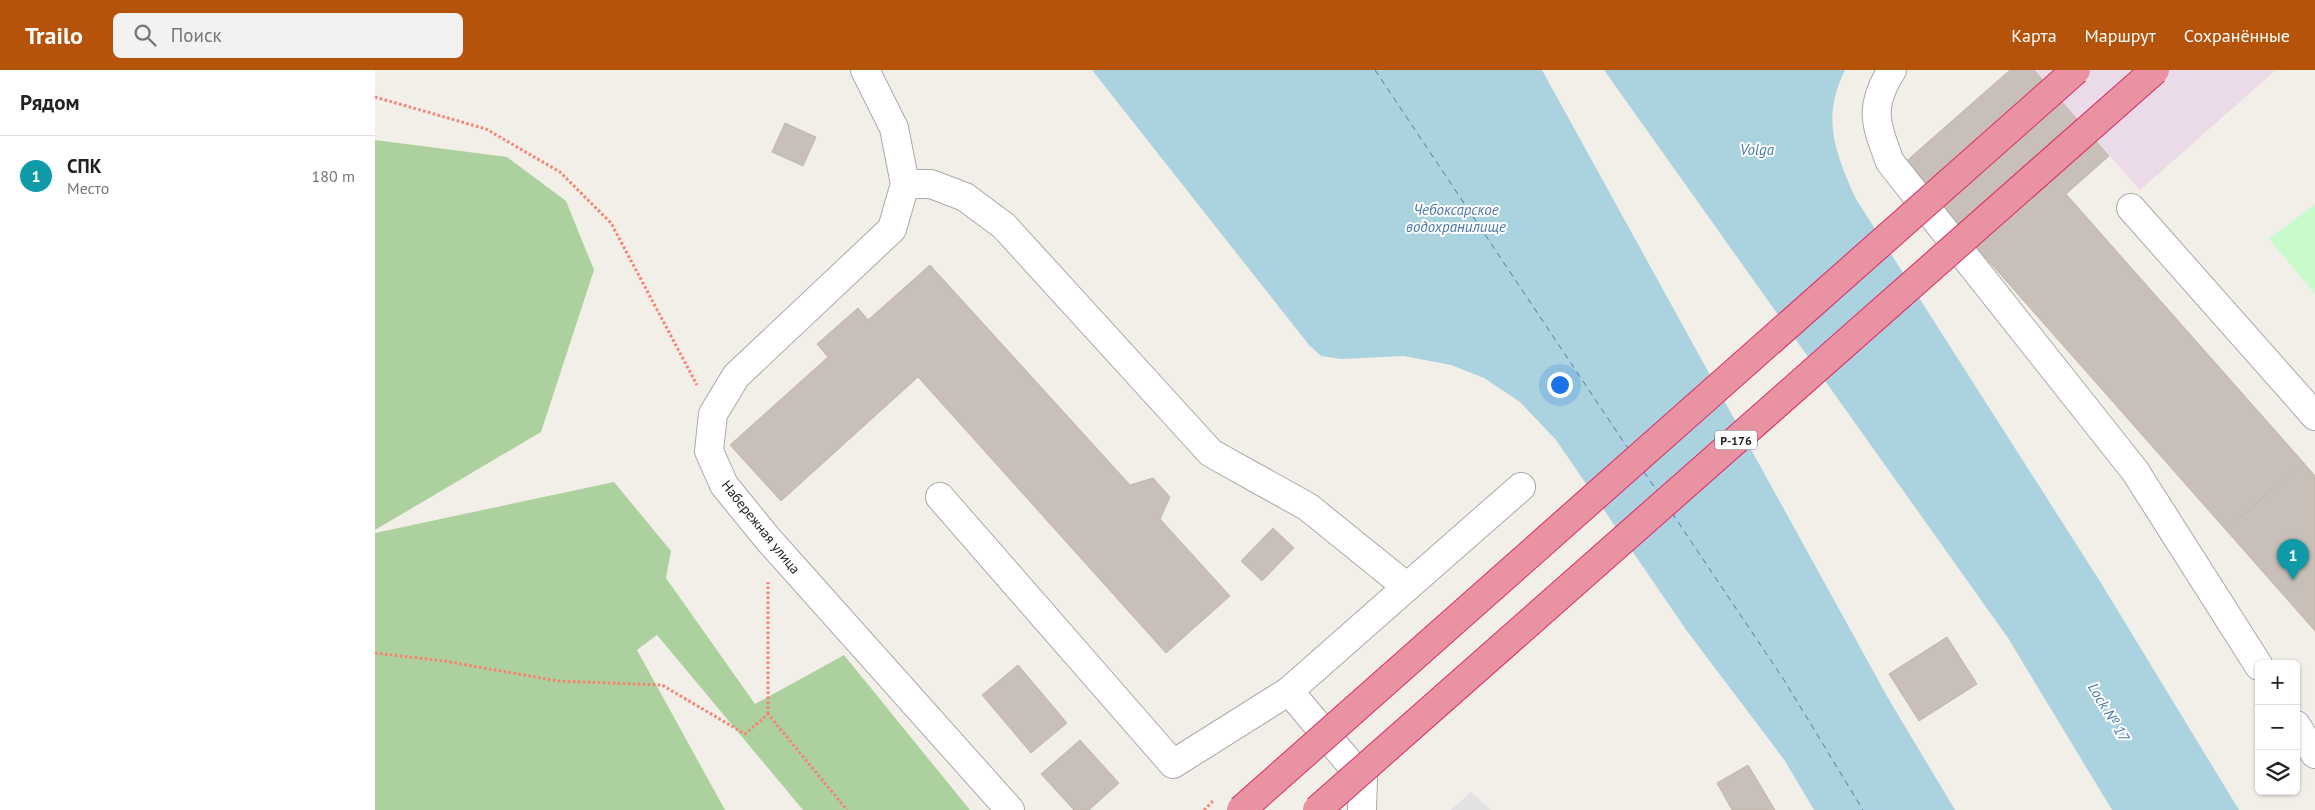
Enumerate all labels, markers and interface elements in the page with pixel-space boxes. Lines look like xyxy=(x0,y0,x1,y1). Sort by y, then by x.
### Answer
search box xyxy=(113,13,463,58)
text: Trailo xyxy=(25,20,83,51)
icon: search xyxy=(131,21,159,49)
text: Поиск xyxy=(171,23,222,47)
text: Карта xyxy=(2011,24,2057,47)
text: Маршрут xyxy=(2085,24,2156,47)
text: Сохранённые xyxy=(2184,24,2290,47)
text: Рядом xyxy=(20,89,79,116)
water label: Volga xyxy=(1740,140,1775,159)
text: СПК xyxy=(67,154,102,178)
text: 1 xyxy=(31,166,41,186)
text: 180 m xyxy=(312,166,355,186)
text: Место xyxy=(67,178,109,198)
water label: Чебоксарское водохранилище xyxy=(1406,200,1506,236)
your location xyxy=(1547,372,1573,398)
road number: Р-176 xyxy=(1715,430,1757,450)
street label: Набережная улица xyxy=(718,477,804,578)
pin: 1 xyxy=(2277,539,2309,580)
map controls xyxy=(2255,660,2300,795)
button: + xyxy=(2255,660,2300,705)
water label: Lock № 17 xyxy=(2084,679,2135,746)
button: − xyxy=(2255,705,2300,750)
button: layers xyxy=(2255,750,2300,795)

